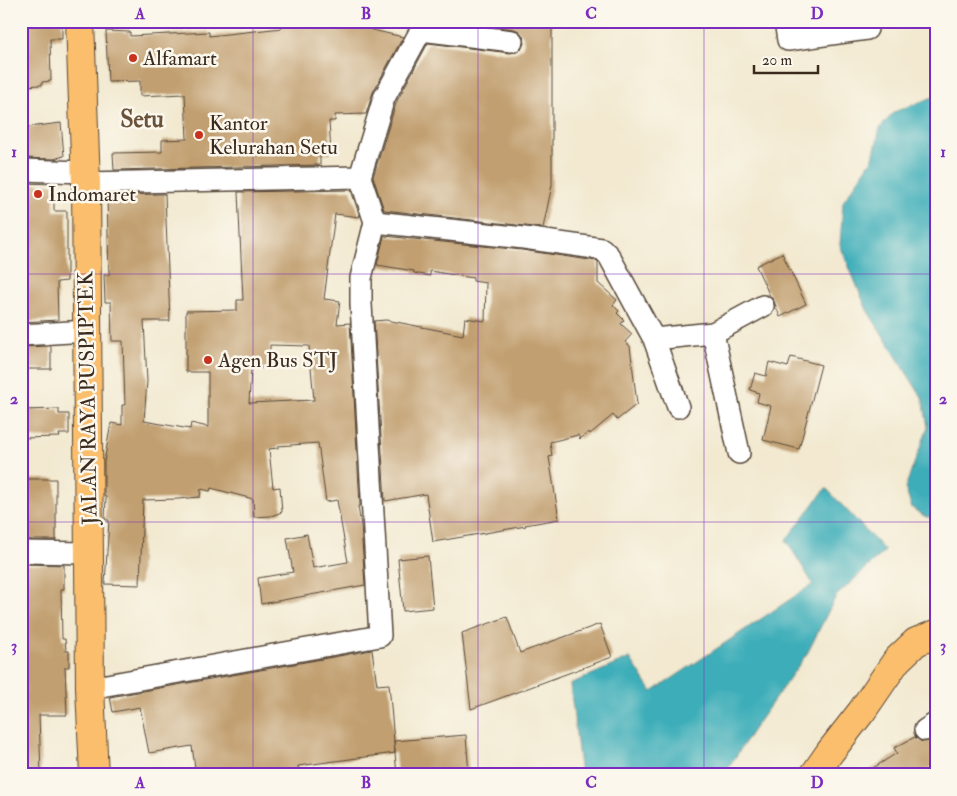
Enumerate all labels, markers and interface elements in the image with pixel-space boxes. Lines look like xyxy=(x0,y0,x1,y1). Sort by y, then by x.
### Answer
text: A xyxy=(134,4,146,24)
text: B xyxy=(361,4,371,24)
text: C xyxy=(585,4,597,24)
text: D xyxy=(810,4,824,24)
scale bar xyxy=(754,42,818,74)
place label: Alfamart xyxy=(142,45,217,72)
text: 20 m xyxy=(762,51,792,70)
marker: Alfamart xyxy=(127,52,139,64)
district label: Setu xyxy=(120,104,164,135)
place label: Kantor Kelurahan Setu xyxy=(209,110,338,161)
marker: Kantor Kelurahan Setu xyxy=(193,129,205,141)
text: 1 xyxy=(11,142,17,162)
text: 1 xyxy=(940,142,946,162)
place label: Indomaret xyxy=(48,181,136,208)
marker: Indomaret xyxy=(32,188,44,200)
street label: JALAN RAYA PUSPIPTEK xyxy=(72,271,104,526)
place label: Agen Bus STJ xyxy=(217,347,338,374)
marker: Agen Bus STJ xyxy=(202,354,214,366)
text: 2 xyxy=(10,389,18,409)
text: 2 xyxy=(939,389,947,409)
text: 3 xyxy=(11,636,17,656)
text: 3 xyxy=(940,636,946,656)
text: A xyxy=(134,773,146,793)
text: B xyxy=(361,773,371,793)
text: C xyxy=(585,773,597,793)
text: D xyxy=(810,773,824,793)

